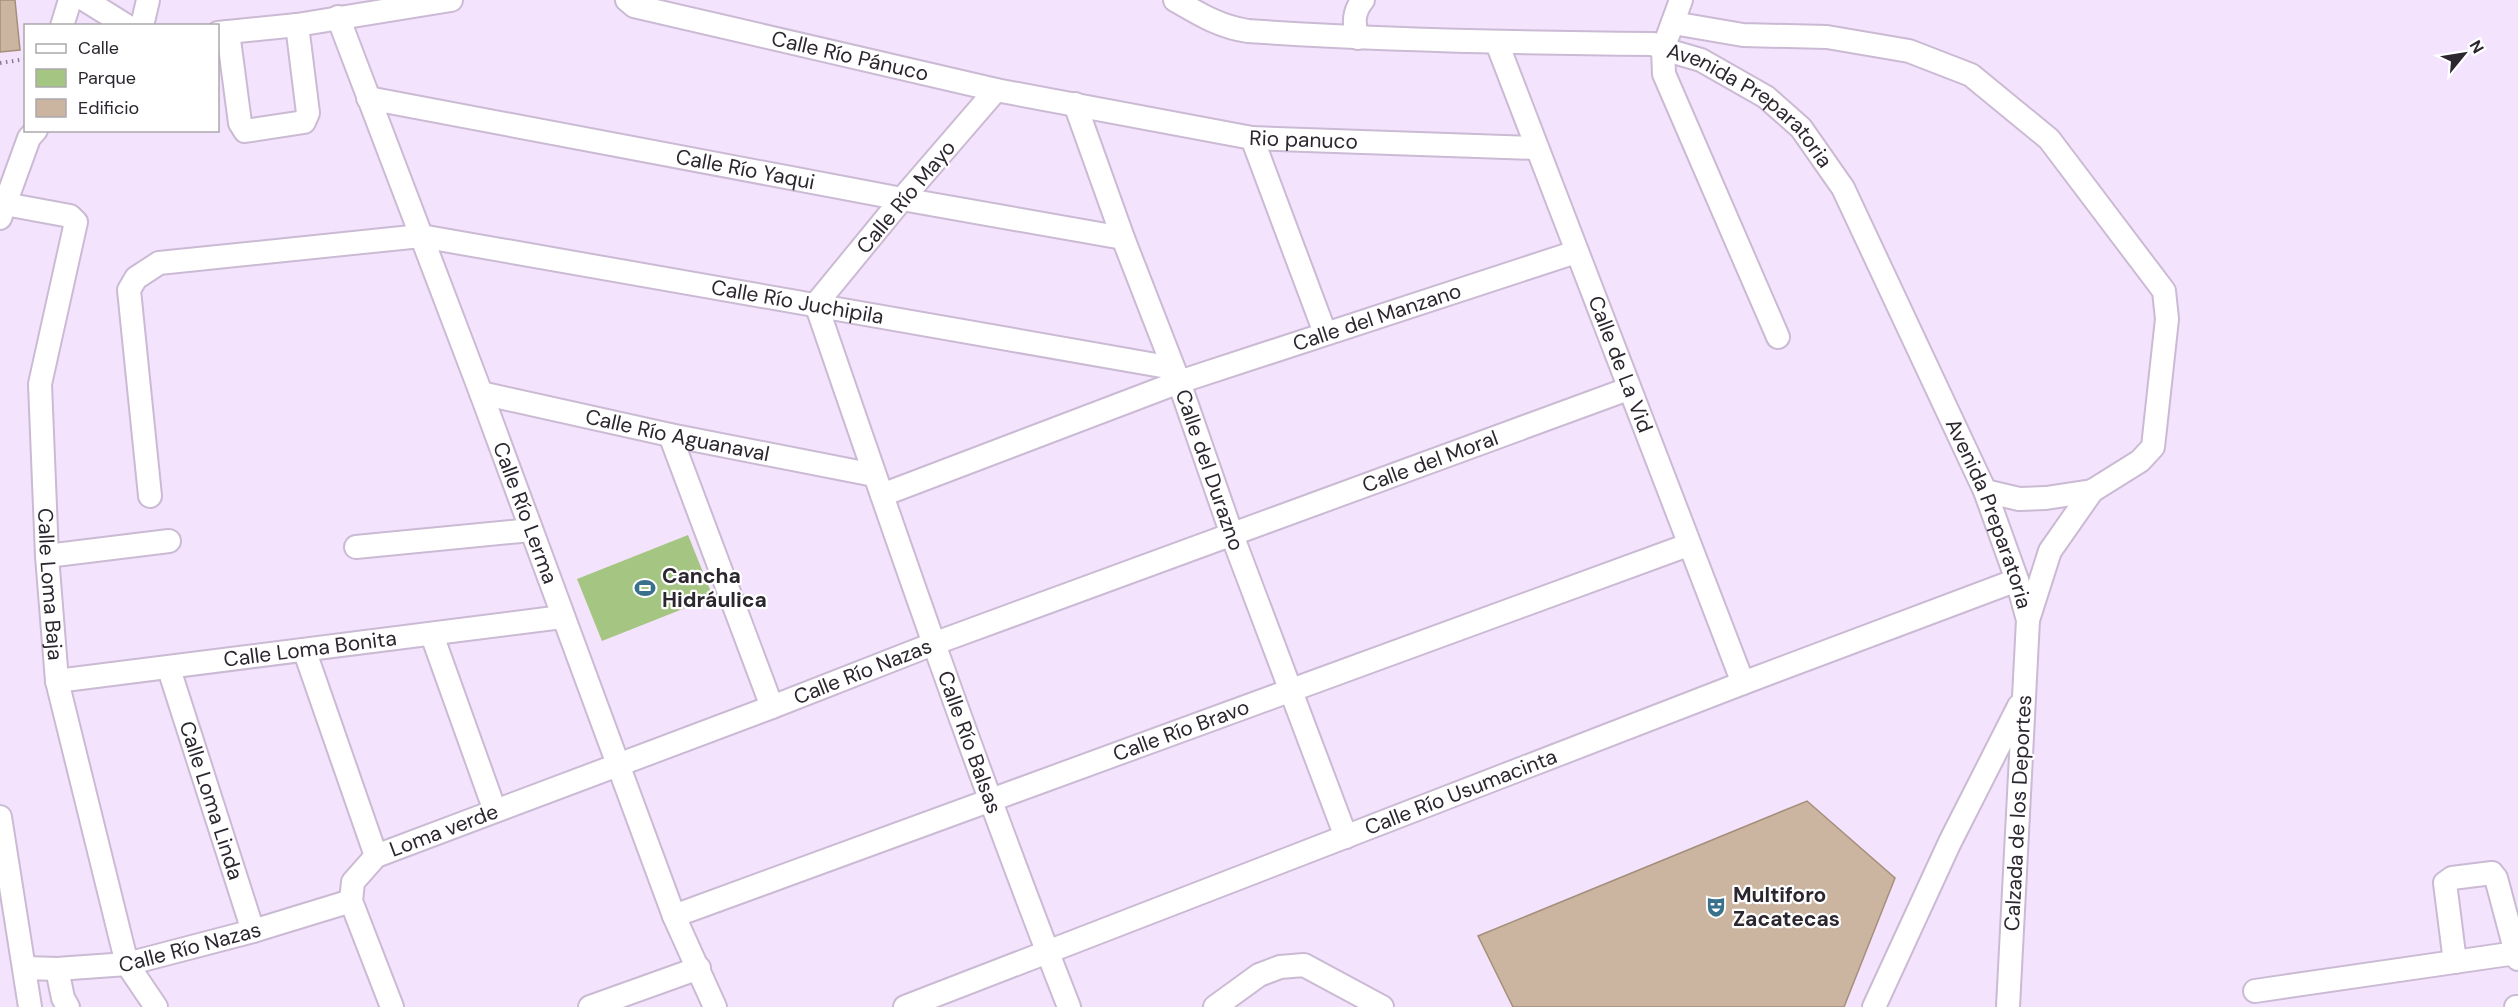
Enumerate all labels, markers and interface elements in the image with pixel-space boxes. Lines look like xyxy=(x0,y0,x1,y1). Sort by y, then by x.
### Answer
legend xyxy=(24,24,219,132)
street label: Calle Río Pánuco xyxy=(769,24,931,88)
north arrow xyxy=(2434,24,2494,84)
text: Calle xyxy=(78,36,119,60)
text: N xyxy=(2465,36,2489,57)
street label: Avenida Preparatoria xyxy=(1663,37,1839,174)
text: Parque xyxy=(78,66,136,90)
text: Edificio xyxy=(78,96,139,120)
street label: Rio panuco xyxy=(1249,124,1359,156)
street label: Calle Río Mayo xyxy=(850,134,962,260)
street label: Calle Río Yaqui xyxy=(673,143,817,196)
street label: Calle Río Juchipila xyxy=(709,273,886,331)
street label: Calle del Manzano xyxy=(1289,277,1465,358)
street label: Calle de La Vid xyxy=(1581,292,1659,437)
street label: Calle del Durazno xyxy=(1169,386,1251,555)
street label: Calle Río Aguanaval xyxy=(583,403,772,468)
street label: Avenida Preparatoria xyxy=(1939,414,2038,612)
street label: Calle del Moral xyxy=(1358,424,1502,499)
street label: Calle Río Lerma xyxy=(486,438,564,588)
street label: Calle Loma Baja xyxy=(31,507,69,662)
place label: Cancha Hidráulica xyxy=(662,562,767,614)
sports icon: Cancha Hidráulica xyxy=(633,576,657,600)
street label: Calle Loma Bonita xyxy=(222,624,398,674)
street label: Calle Río Nazas xyxy=(790,632,936,711)
street label: Calle Río Balsas xyxy=(931,667,1008,818)
street label: Calle Río Bravo xyxy=(1109,693,1253,768)
street label: Calzada de los Deportes xyxy=(1998,694,2038,932)
street label: Calle Loma Linda xyxy=(173,718,250,883)
street label: Calle Río Usumacinta xyxy=(1361,742,1561,842)
street label: Loma verde xyxy=(386,797,502,864)
place label: Multiforo Zacatecas xyxy=(1733,881,1840,933)
theatre icon: Multiforo Zacatecas xyxy=(1704,895,1728,919)
street label: Calle Río Nazas xyxy=(118,915,264,979)

